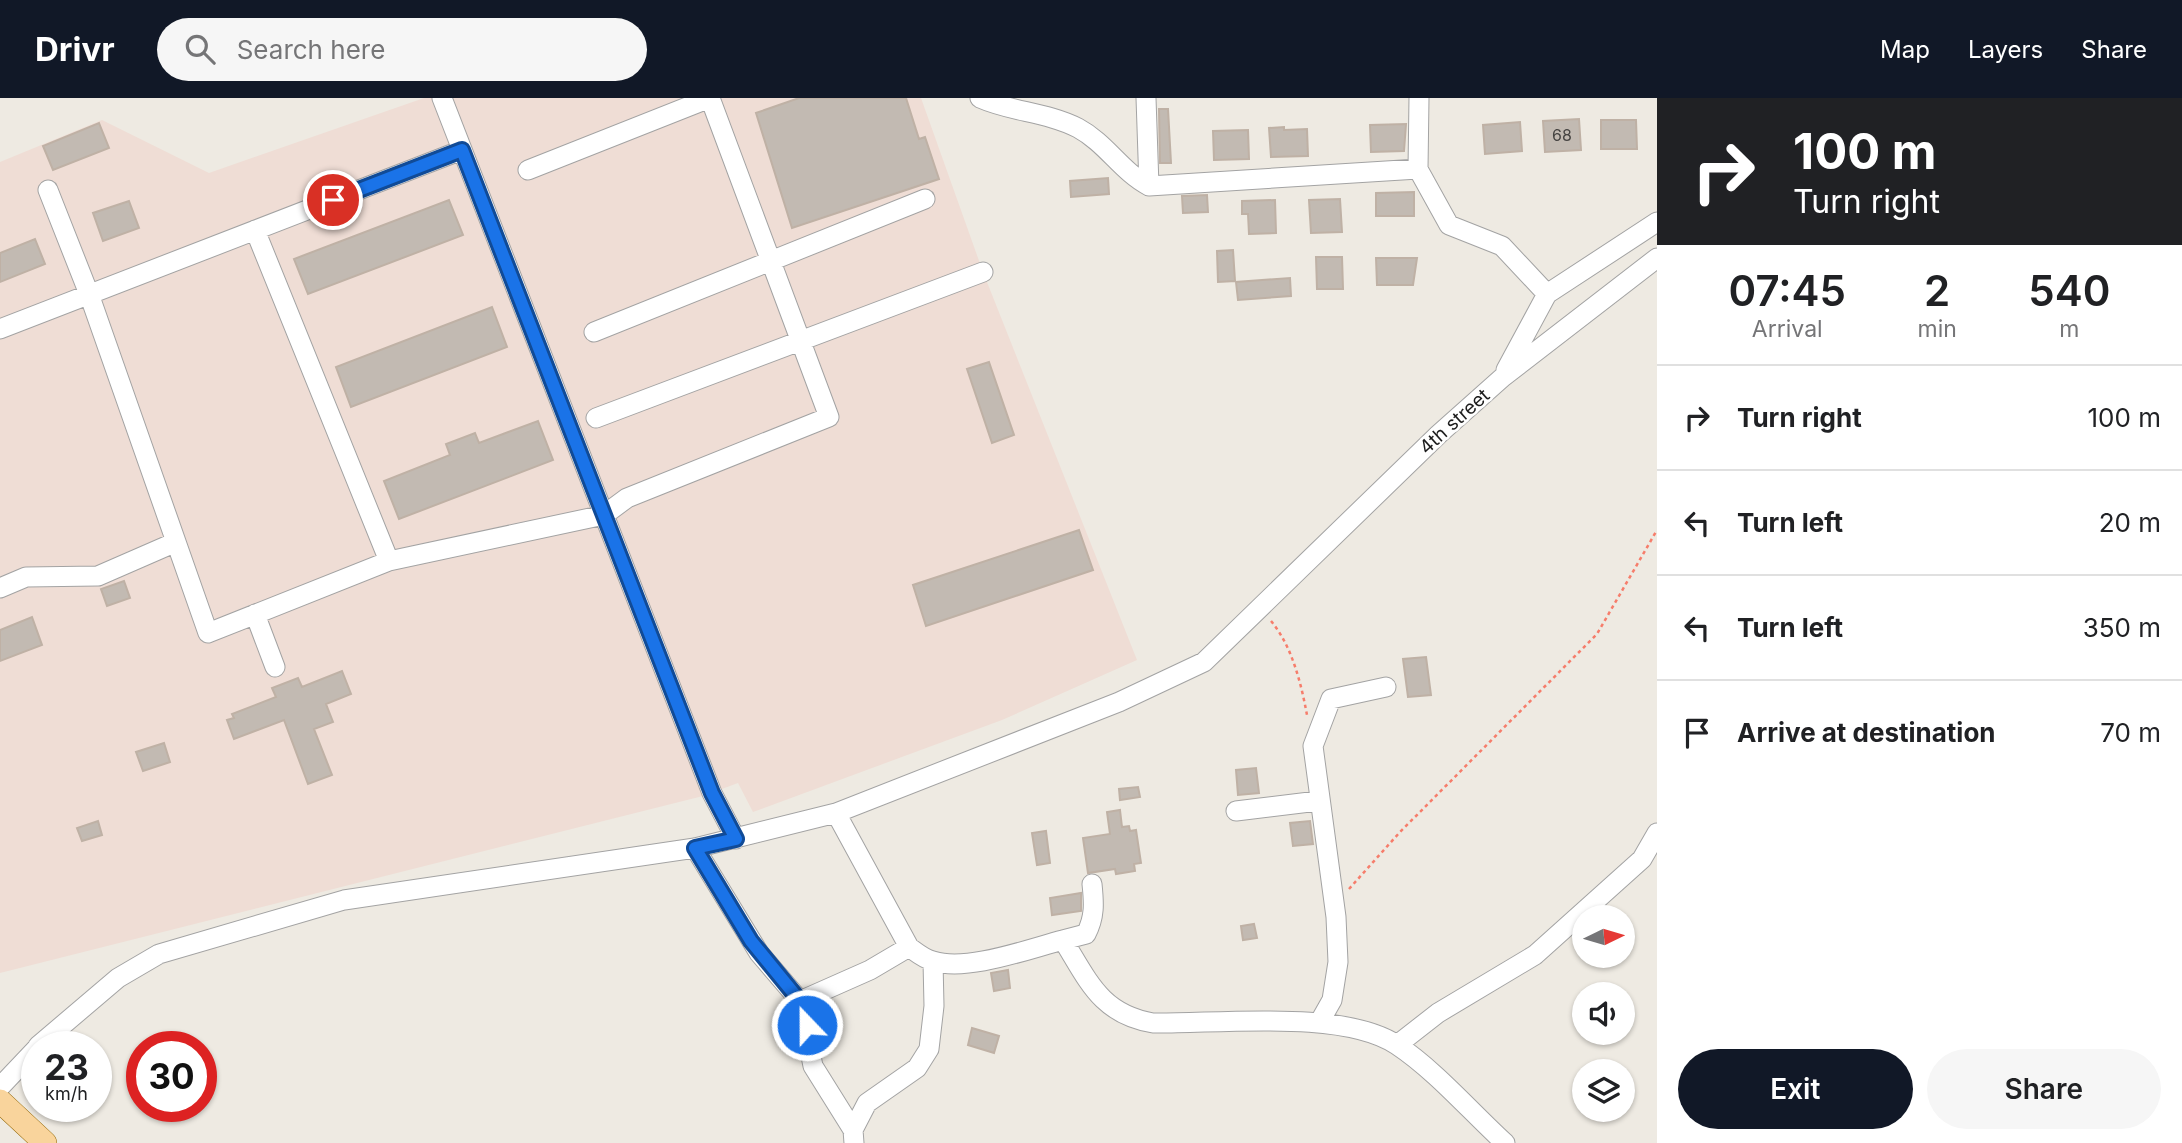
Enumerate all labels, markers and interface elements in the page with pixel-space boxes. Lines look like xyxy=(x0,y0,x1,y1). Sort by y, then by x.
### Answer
search box xyxy=(157,18,647,81)
text: Drivr xyxy=(35,29,115,69)
icon: search xyxy=(181,30,219,68)
text: Search here xyxy=(237,34,385,65)
text: Map xyxy=(1880,35,1930,64)
text: Layers xyxy=(1968,35,2043,64)
text: Share xyxy=(2081,35,2147,64)
text: 100 m xyxy=(1793,122,1937,181)
house number: 68 xyxy=(1552,125,1572,145)
icon: right xyxy=(1678,126,1769,217)
pin xyxy=(303,170,363,230)
icon: arrive xyxy=(314,181,352,219)
text: Turn right xyxy=(1793,182,1940,221)
text: 07:45 xyxy=(1729,265,1846,316)
text: 2 xyxy=(1924,265,1950,316)
text: 540 xyxy=(2028,265,2110,316)
text: Arrival xyxy=(1752,315,1823,343)
text: min xyxy=(1918,315,1957,343)
text: m xyxy=(2059,315,2079,343)
street label: 4th street xyxy=(1414,384,1494,459)
icon: right xyxy=(1678,399,1716,437)
text: Turn right xyxy=(1737,402,1862,433)
text: 100 m xyxy=(2088,402,2161,433)
icon: left xyxy=(1678,504,1716,542)
text: Turn left xyxy=(1737,507,1843,538)
text: 20 m xyxy=(2099,507,2161,538)
icon: left xyxy=(1678,609,1716,647)
text: Turn left xyxy=(1737,612,1843,643)
text: 350 m xyxy=(2083,612,2161,643)
icon: arrive xyxy=(1678,714,1716,752)
text: Arrive at destination xyxy=(1737,717,1996,748)
text: 70 m xyxy=(2100,717,2161,748)
north arrow xyxy=(1572,905,1634,968)
map controls xyxy=(1572,905,1635,1122)
button: sound xyxy=(1572,982,1635,1045)
position arrow xyxy=(770,988,844,1062)
speed limit sign: 30 xyxy=(126,1031,217,1122)
text: 23 xyxy=(44,1046,89,1088)
button: Exit xyxy=(1678,1049,1913,1129)
button: Share xyxy=(1927,1049,2161,1129)
button: layers xyxy=(1572,1059,1635,1122)
text: km/h xyxy=(45,1083,88,1104)

